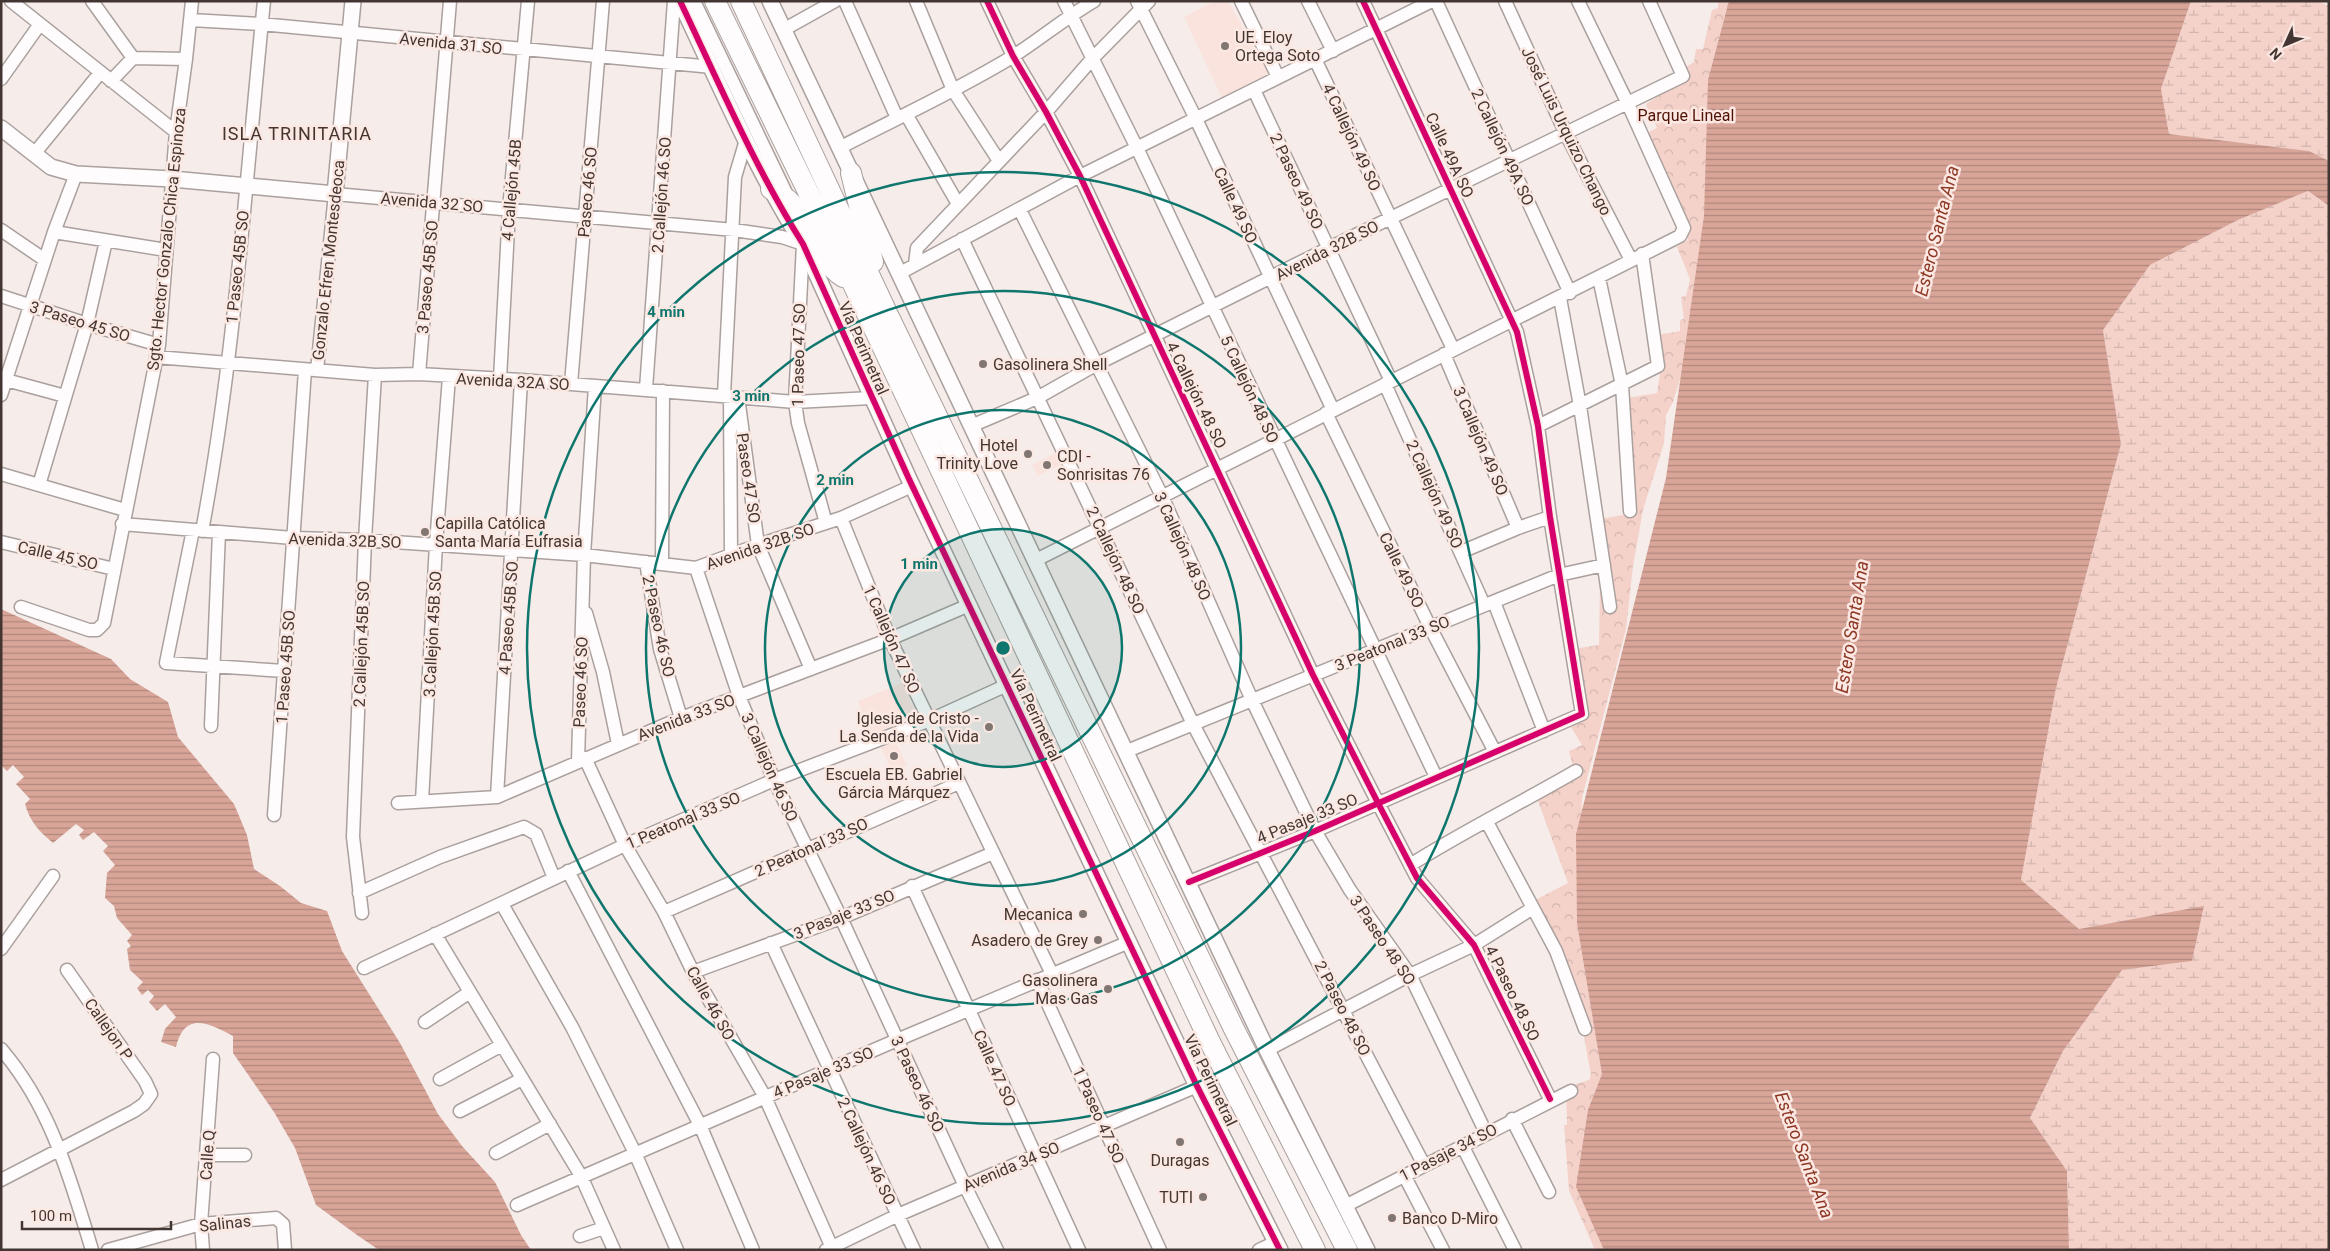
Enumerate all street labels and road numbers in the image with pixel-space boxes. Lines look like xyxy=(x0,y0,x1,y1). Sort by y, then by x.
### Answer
street label: Avenida 31 SO xyxy=(399,29,503,58)
street label: José Luis Urquizo Chango xyxy=(1517,44,1616,219)
street label: 4 Callejón 49 SO xyxy=(1318,80,1385,194)
street label: 2 Callejón 49A SO xyxy=(1467,86,1538,209)
street label: Sgto. Hector Gonzalo Chica Espinoza xyxy=(143,107,190,371)
street label: Calle 49A SO xyxy=(1421,109,1478,201)
street label: 2 Paseo 49 SO xyxy=(1266,130,1327,232)
street label: 2 Callejón 46 SO xyxy=(648,136,675,254)
street label: 4 Callejón 45B xyxy=(498,138,525,242)
street label: Paseo 46 SO xyxy=(574,146,601,238)
street label: Gonzalo Efren Montesdeoca xyxy=(309,159,348,361)
street label: Calle 49 SO xyxy=(1210,164,1261,246)
street label: Avenida 32 SO xyxy=(380,189,484,216)
street label: 1 Paseo 45B SO xyxy=(222,209,253,325)
street label: Avenida 32B SO xyxy=(1273,216,1382,285)
street label: 3 Paseo 45B SO xyxy=(413,219,442,335)
street label: 3 Paseo 45 SO xyxy=(27,297,132,346)
street label: Vía Perimetral xyxy=(835,299,893,398)
street label: 1 Paseo 47 SO xyxy=(788,303,809,407)
street label: 5 Callejón 48 SO xyxy=(1216,332,1283,446)
street label: 4 Callejón 48 SO xyxy=(1162,339,1231,452)
street label: Avenida 32A SO xyxy=(456,369,570,394)
street label: 3 Callejón 49 SO xyxy=(1449,384,1512,499)
street label: Paseo 47 SO xyxy=(733,432,764,524)
street label: 2 Callejón 49 SO xyxy=(1402,437,1467,551)
street label: 3 Callejón 48 SO xyxy=(1150,489,1215,603)
street label: 2 Callejón 48 SO xyxy=(1082,503,1149,617)
street label: Avenida 32B SO xyxy=(704,519,817,574)
street label: Avenida 32B SO xyxy=(288,529,402,552)
street label: Calle 49 SO xyxy=(1375,529,1428,611)
street label: Calle 45 SO xyxy=(16,537,100,574)
street label: 4 Paseo 45B SO xyxy=(495,561,522,676)
street label: 3 Callejón 45B SO xyxy=(420,570,445,698)
street label: 2 Paseo 46 SO xyxy=(638,573,679,679)
street label: 2 Callejón 45B SO xyxy=(350,580,373,708)
street label: 1 Callejón 47 SO xyxy=(859,582,924,696)
street label: 1 Paseo 45B SO xyxy=(272,610,299,725)
street label: 3 Peatonal 33 SO xyxy=(1332,612,1452,675)
street label: Paseo 46 SO xyxy=(569,636,592,728)
street label: Vía Perimetral xyxy=(1006,666,1065,765)
street label: Avenida 33 SO xyxy=(635,690,738,745)
street label: 3 Callejón 46 SO xyxy=(737,710,802,824)
street label: 1 Peatonal 33 SO xyxy=(623,788,743,853)
street label: 4 Pasaje 33 SO xyxy=(1254,790,1361,847)
street label: 2 Peatonal 33 SO xyxy=(752,814,871,881)
street label: 3 Pasaje 33 SO xyxy=(791,886,898,943)
street label: 3 Paseo 48 SO xyxy=(1346,892,1420,989)
street label: 4 Paseo 48 SO xyxy=(1481,942,1544,1044)
street label: 2 Paseo 48 SO xyxy=(1310,958,1375,1059)
street label: Calle 46 SO xyxy=(682,963,739,1044)
street label: Callejon P xyxy=(80,995,137,1064)
street label: Calle 47 SO xyxy=(969,1027,1020,1109)
street label: Vía Perimetral xyxy=(1180,1031,1241,1129)
street label: 3 Paseo 46 SO xyxy=(887,1033,948,1135)
street label: 4 Pasaje 33 SO xyxy=(770,1043,876,1102)
street label: 1 Paseo 47 SO xyxy=(1069,1064,1128,1167)
street label: 2 Callejón 46 SO xyxy=(833,1094,900,1208)
street label: 1 Pasaje 34 SO xyxy=(1396,1120,1500,1185)
street label: Calle Q xyxy=(196,1129,219,1181)
street label: Avenida 34 SO xyxy=(960,1138,1062,1195)
street label: Salinas xyxy=(198,1211,252,1236)

